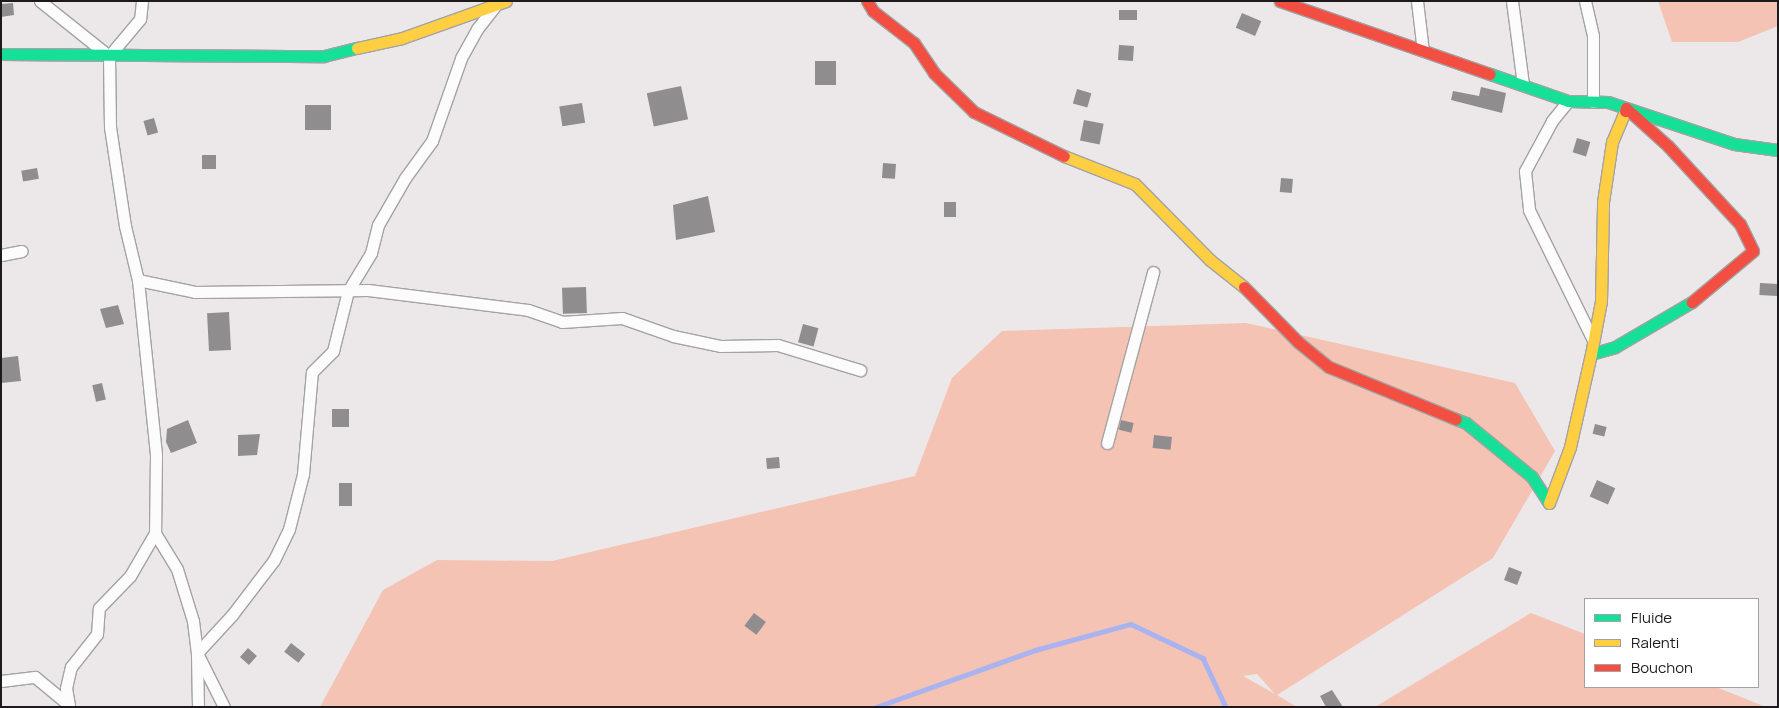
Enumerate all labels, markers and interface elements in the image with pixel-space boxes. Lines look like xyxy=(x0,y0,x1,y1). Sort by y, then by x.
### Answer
legend xyxy=(1584,598,1759,688)
text: Fluide xyxy=(1631,607,1672,628)
text: Ralenti xyxy=(1631,632,1679,653)
text: Bouchon xyxy=(1631,657,1693,678)

